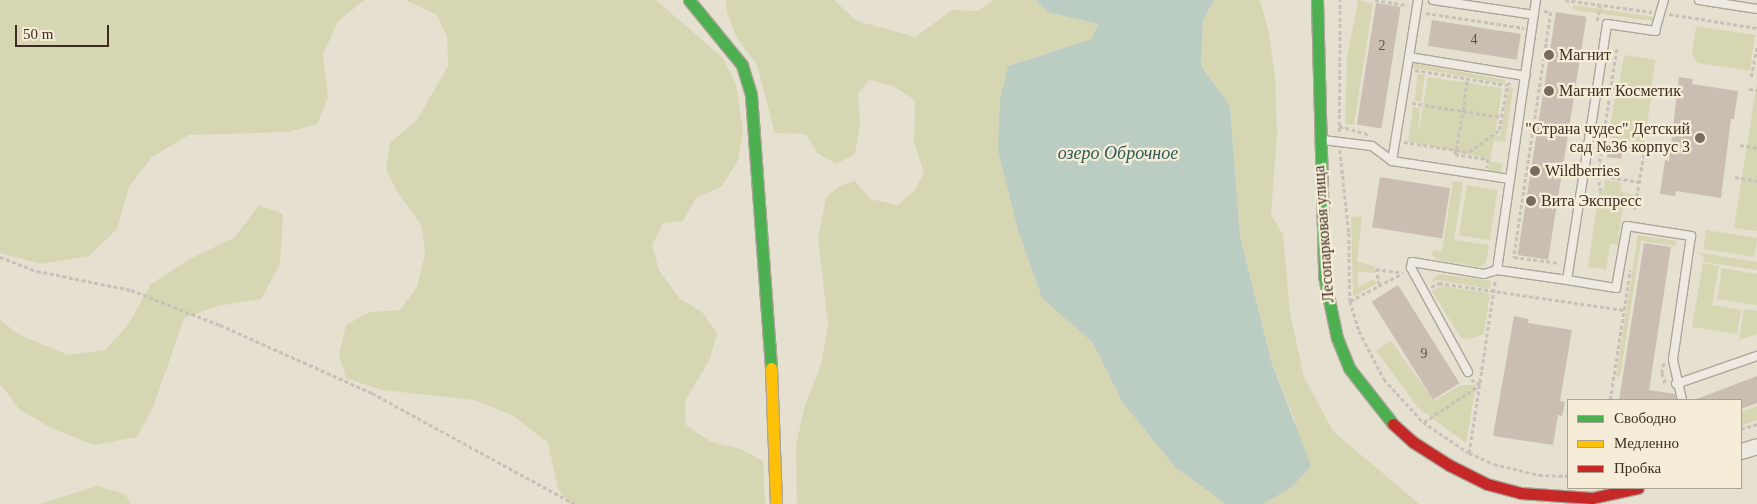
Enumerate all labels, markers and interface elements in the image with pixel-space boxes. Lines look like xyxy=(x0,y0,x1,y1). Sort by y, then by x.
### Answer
scale bar xyxy=(18,15,111,47)
text: 50 m xyxy=(23,26,53,42)
house number: 4 xyxy=(1470,32,1478,48)
house number: 2 xyxy=(1378,38,1385,54)
place label: Магнит xyxy=(1559,45,1611,65)
marker: Магнит xyxy=(1543,49,1555,61)
place label: Магнит Косметик xyxy=(1559,81,1681,101)
marker: Магнит Косметик xyxy=(1543,85,1555,97)
place label: "Страна чудес" Детский сад №36 корпус 3 xyxy=(1525,119,1690,157)
marker: "Страна чудес" Детский сад №36 корпус 3 xyxy=(1694,132,1706,144)
water label: озеро Оброчное xyxy=(1058,142,1178,164)
place label: Wildberries xyxy=(1545,161,1620,181)
street label: Лесопарковая улица xyxy=(1310,165,1338,303)
marker: Wildberries xyxy=(1529,165,1541,177)
place label: Вита Экспресс xyxy=(1541,191,1642,211)
marker: Вита Экспресс xyxy=(1525,195,1537,207)
house number: 9 xyxy=(1420,346,1428,362)
legend xyxy=(1567,399,1742,489)
text: Свободно xyxy=(1614,410,1676,426)
text: Медленно xyxy=(1614,435,1679,451)
text: Пробка xyxy=(1614,460,1661,476)

